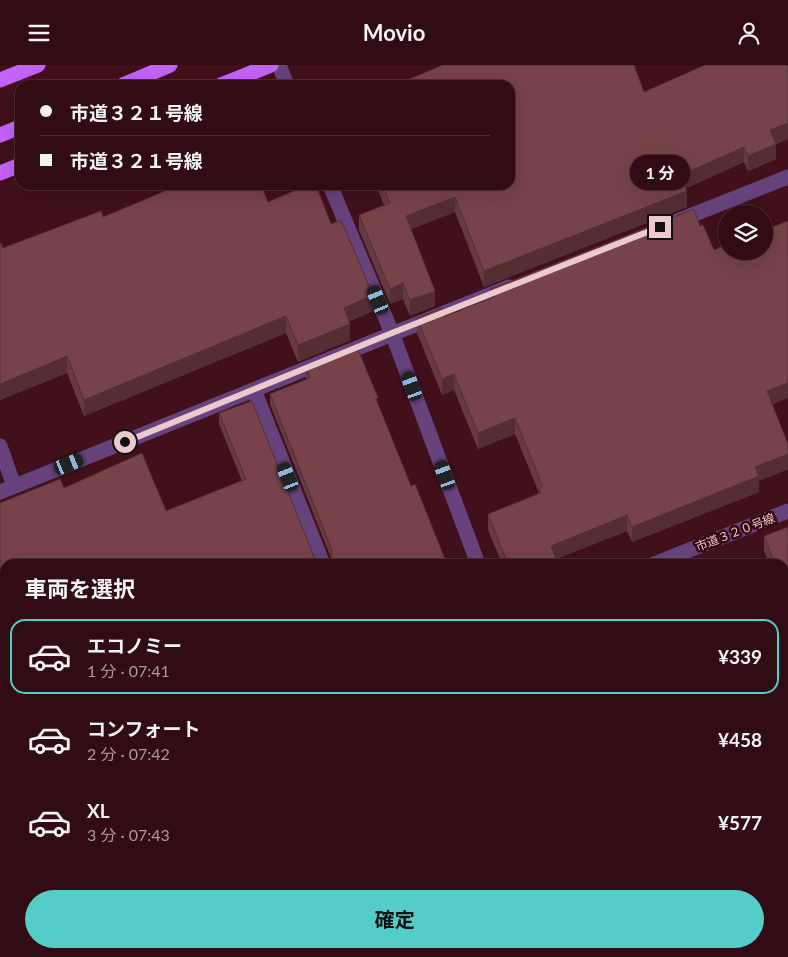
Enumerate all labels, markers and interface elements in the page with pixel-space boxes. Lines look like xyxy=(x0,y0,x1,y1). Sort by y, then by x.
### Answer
icon: menu xyxy=(25,19,53,47)
text: Movio xyxy=(363,19,425,46)
icon: person xyxy=(735,19,763,47)
text: 市道３２１号線 xyxy=(70,101,203,124)
text: 市道３２１号線 xyxy=(70,149,203,172)
callout: 1 分 xyxy=(630,155,690,189)
text: 1 分 xyxy=(645,163,675,182)
map controls xyxy=(718,205,773,260)
button: layers xyxy=(718,205,773,260)
route end xyxy=(649,216,671,238)
car xyxy=(365,283,390,317)
car xyxy=(399,369,424,403)
route start xyxy=(114,431,136,453)
car xyxy=(52,451,85,477)
car xyxy=(432,458,457,492)
car xyxy=(275,460,300,494)
street label: 市道３２０号線 xyxy=(693,510,777,554)
text: 車両を選択 xyxy=(25,575,135,602)
icon: car xyxy=(27,634,72,679)
text: エコノミー xyxy=(87,634,182,657)
text: ¥339 xyxy=(718,645,762,668)
text: 1 分 · 07:41 xyxy=(87,661,170,680)
icon: car xyxy=(27,717,72,762)
text: コンフォート xyxy=(87,717,200,740)
text: ¥458 xyxy=(718,728,762,751)
text: 2 分 · 07:42 xyxy=(87,744,170,763)
text: XL xyxy=(87,799,110,822)
icon: car xyxy=(27,800,72,845)
text: ¥577 xyxy=(718,811,762,834)
text: 3 分 · 07:43 xyxy=(87,825,170,844)
button: 確定 xyxy=(25,890,764,948)

